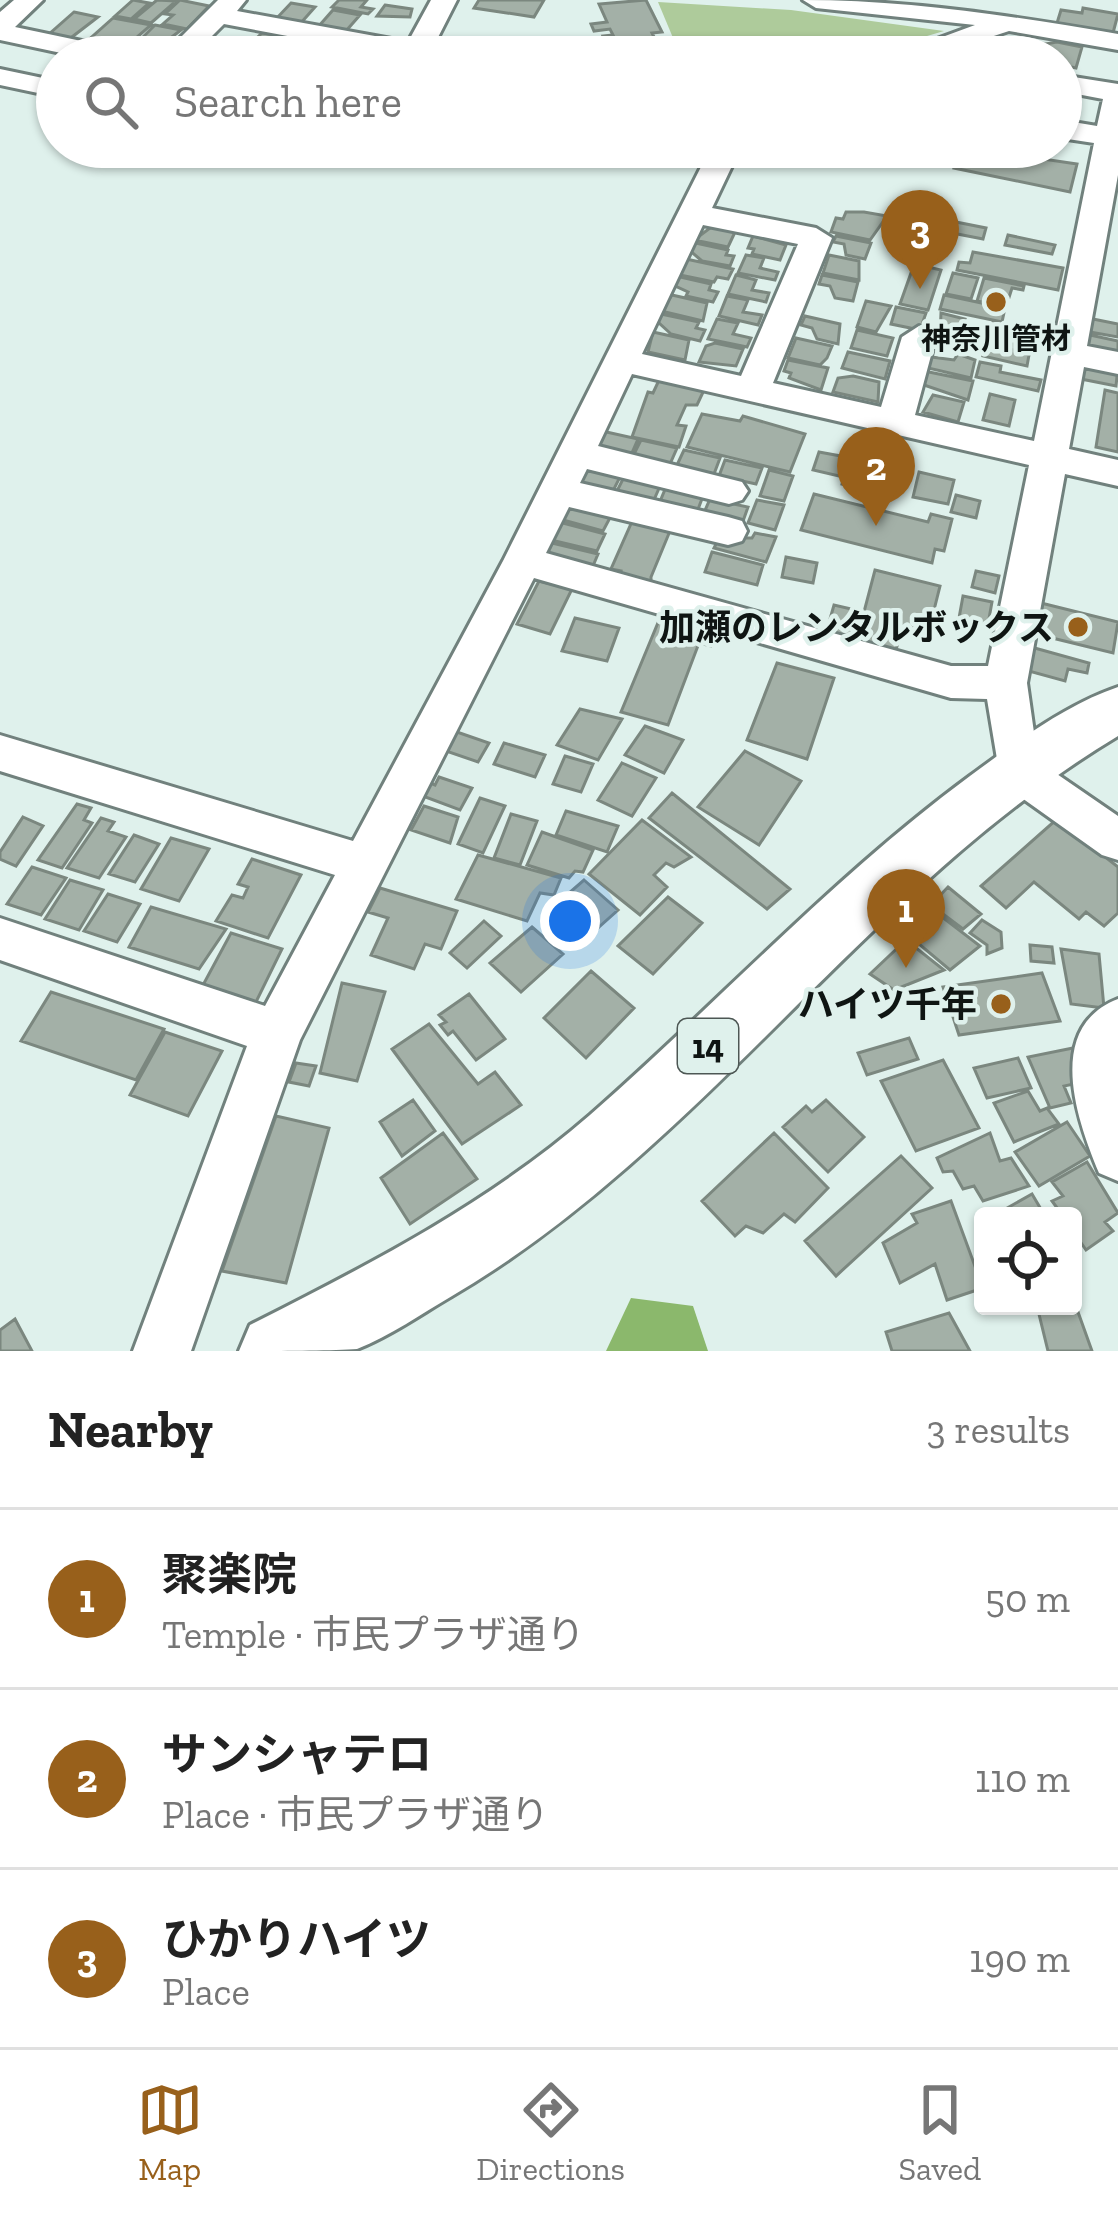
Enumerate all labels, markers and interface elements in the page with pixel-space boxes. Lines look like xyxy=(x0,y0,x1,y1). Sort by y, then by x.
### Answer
search box xyxy=(36,36,1082,168)
icon: search xyxy=(78,69,144,135)
text: Search here xyxy=(174,75,402,129)
pin: 3 xyxy=(881,190,959,289)
marker: 神奈川管材 xyxy=(983,289,1009,315)
place label: 神奈川管材 xyxy=(921,321,1071,357)
pin: 2 xyxy=(837,427,915,526)
place label: 加瀬のレンタルボックス xyxy=(659,606,1054,649)
marker: 加瀬のレンタルボックス xyxy=(1065,614,1091,640)
pin: 1 xyxy=(867,869,945,968)
your location xyxy=(540,891,600,951)
place label: ハイツ千年 xyxy=(798,983,977,1026)
marker: ハイツ千年 xyxy=(988,991,1014,1017)
road number: 14 xyxy=(678,1019,738,1073)
map controls xyxy=(974,1207,1082,1315)
button: locate xyxy=(974,1207,1082,1315)
text: Nearby xyxy=(48,1399,213,1460)
text: 3 results xyxy=(926,1406,1070,1453)
text: 聚楽院 xyxy=(162,1548,297,1602)
text: 1 xyxy=(79,1575,95,1622)
text: 50 m xyxy=(985,1575,1070,1622)
text: Temple · 市民プラザ通り xyxy=(162,1611,585,1658)
text: サンシャテロ xyxy=(162,1728,432,1782)
text: 2 xyxy=(77,1755,97,1802)
text: 110 m xyxy=(975,1755,1070,1802)
text: Place · 市民プラザ通り xyxy=(162,1791,549,1838)
text: ひかりハイツ xyxy=(162,1913,431,1967)
text: 3 xyxy=(77,1935,97,1982)
text: 190 m xyxy=(969,1935,1070,1982)
text: Place xyxy=(162,1968,250,2015)
tab: Map xyxy=(137,2077,203,2188)
tab: Directions xyxy=(476,2077,625,2188)
tab: Saved xyxy=(899,2077,981,2188)

